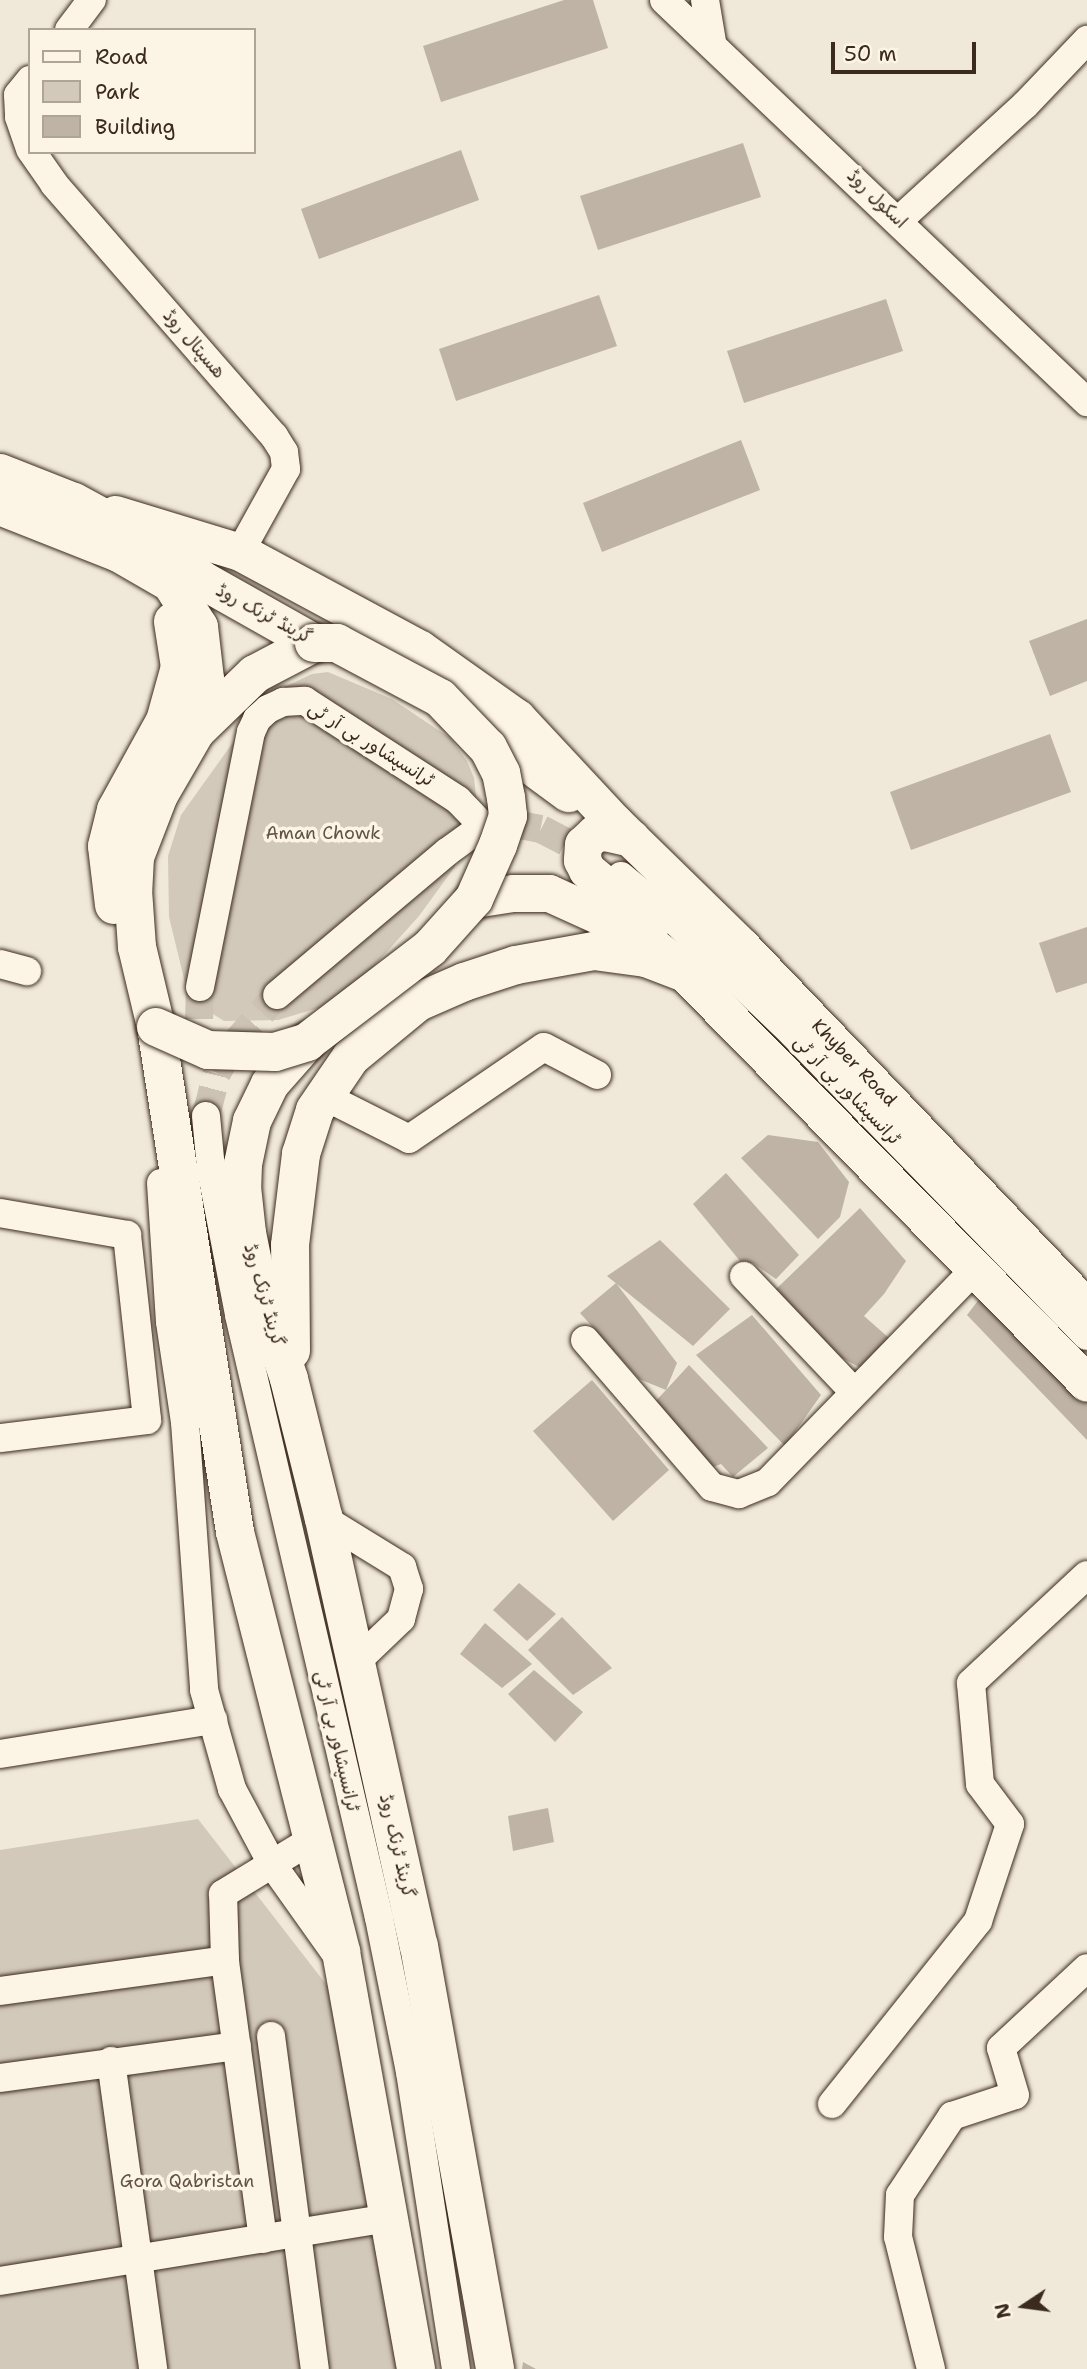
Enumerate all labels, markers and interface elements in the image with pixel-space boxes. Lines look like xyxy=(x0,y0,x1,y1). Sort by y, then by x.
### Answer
legend xyxy=(28,28,256,154)
scale bar xyxy=(835,28,980,72)
text: 50 m xyxy=(844,40,897,68)
text: Road xyxy=(95,43,148,71)
text: Park xyxy=(95,78,140,106)
text: Building xyxy=(95,113,175,141)
street label: اسکول روڈ xyxy=(842,165,912,233)
street label: ھسپتال روڈ xyxy=(158,305,230,383)
street label: گرینڈ ٹرنک روڈ xyxy=(212,580,316,648)
street label: ٹرانسپشاور بی آر ٹی xyxy=(304,697,438,791)
park label: Aman Chowk xyxy=(265,822,381,844)
street label: Khyber Road xyxy=(807,1015,901,1111)
street label: ٹرانسپشاور بی آر ٹی xyxy=(789,1031,905,1149)
street label: گرینڈ ٹرنک روڈ xyxy=(239,1241,289,1349)
street label: ٹرانسپشاور بی آر ٹی xyxy=(310,1669,364,1813)
street label: گرینڈ ٹرنک روڈ xyxy=(375,1792,419,1900)
park label: Gora Qabristan xyxy=(120,2170,254,2192)
north arrow xyxy=(989,2271,1059,2341)
text: N xyxy=(989,2301,1017,2321)

